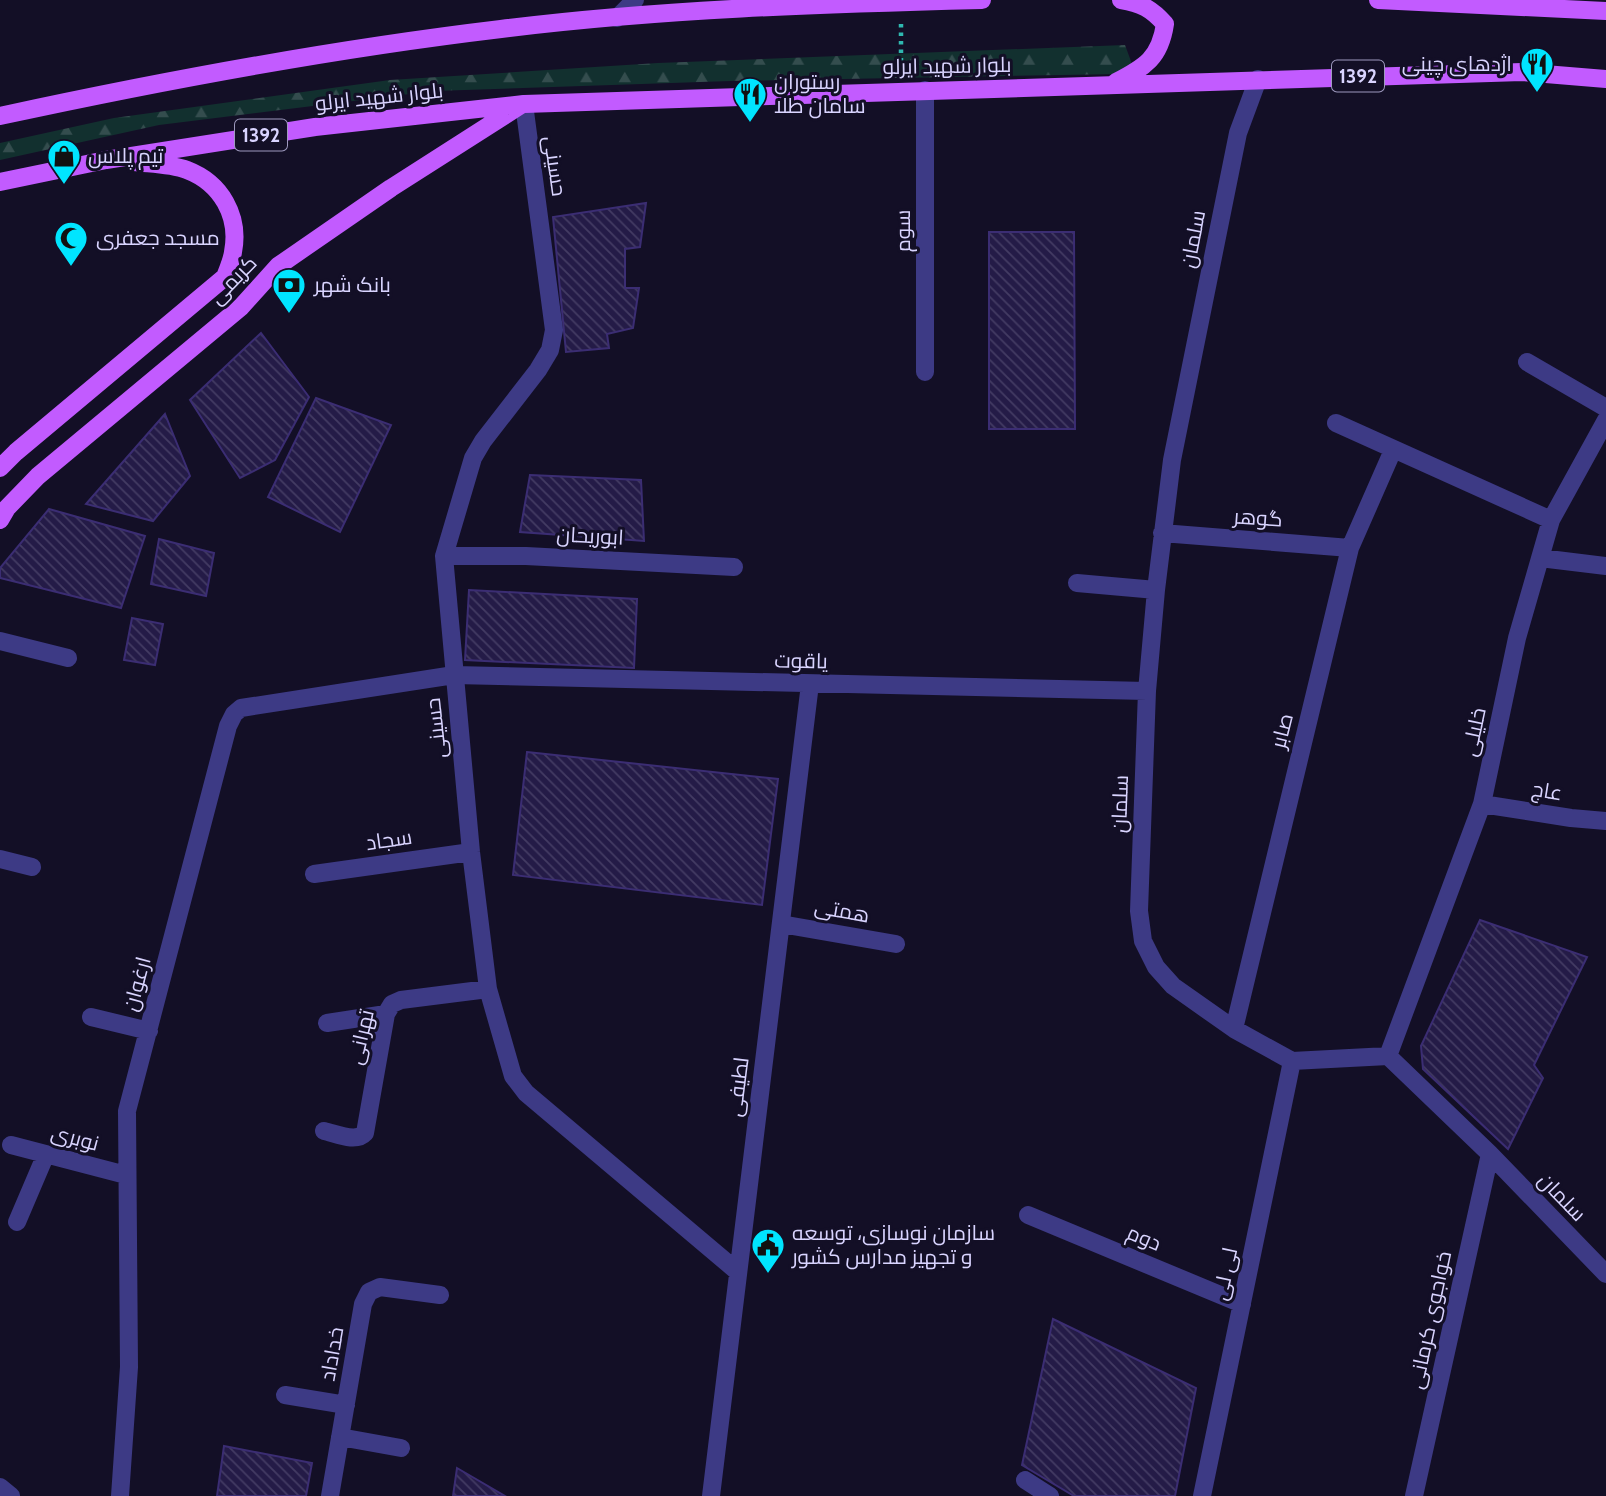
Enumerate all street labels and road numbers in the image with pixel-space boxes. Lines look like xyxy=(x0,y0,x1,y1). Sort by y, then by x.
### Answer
street label: بلوار شهید ایرلو xyxy=(882,52,1012,80)
road number: 1392 xyxy=(1332,60,1384,92)
street label: بلوار شهید ایرلو xyxy=(314,77,444,117)
road number: 1392 xyxy=(235,119,287,150)
street label: حسینی xyxy=(538,134,572,198)
street label: سلمان xyxy=(1175,208,1211,270)
street label: سوم xyxy=(890,210,917,252)
street label: کریمی xyxy=(204,250,262,310)
street label: گوهر xyxy=(1232,503,1284,532)
street label: ابوریحان xyxy=(556,521,624,551)
street label: یاقوت xyxy=(774,648,828,673)
street label: حسینی xyxy=(420,696,452,760)
street label: خلیلی xyxy=(1456,705,1492,759)
street label: صابر xyxy=(1265,711,1298,752)
street label: سلمان xyxy=(1106,774,1134,834)
street label: عاج xyxy=(1530,776,1564,807)
street label: سجاد xyxy=(364,824,414,855)
street label: همتی xyxy=(812,893,872,929)
street label: ارغوان xyxy=(117,954,157,1014)
street label: تهرانی xyxy=(342,1007,380,1067)
street label: لطیفی xyxy=(721,1056,755,1118)
street label: نوبری xyxy=(48,1119,102,1157)
street label: سلمان xyxy=(1532,1167,1592,1227)
street label: دوم xyxy=(1123,1219,1165,1258)
street label: لی لی xyxy=(1207,1245,1243,1303)
street label: خواجوی کرمانی xyxy=(1403,1249,1457,1391)
street label: خداداد xyxy=(314,1325,349,1383)

